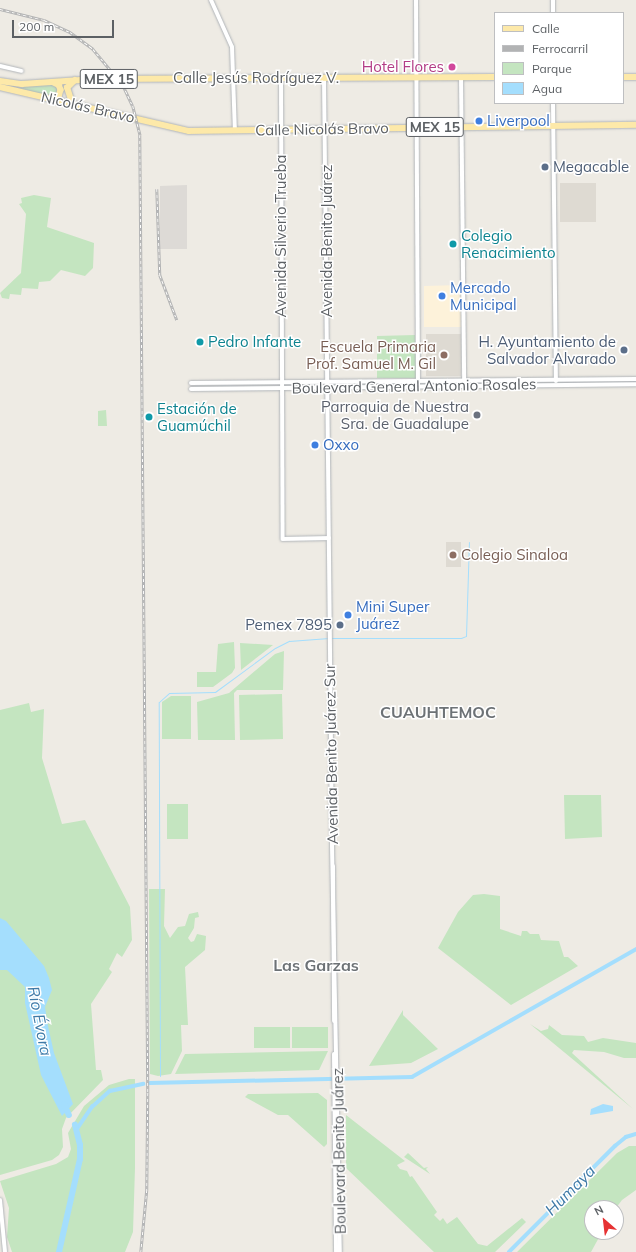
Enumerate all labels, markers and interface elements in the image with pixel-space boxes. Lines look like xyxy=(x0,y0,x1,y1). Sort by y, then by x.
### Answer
scale bar xyxy=(14,12,116,38)
legend xyxy=(494,12,624,104)
text: 200 m xyxy=(19,19,54,34)
text: Calle xyxy=(532,21,559,36)
text: Ferrocarril xyxy=(532,41,588,56)
place label: Hotel Flores xyxy=(362,58,444,76)
text: Parque xyxy=(532,61,572,76)
marker: Hotel Flores xyxy=(447,62,457,72)
road number: MEX 15 xyxy=(79,67,139,91)
street label: Calle Jesús Rodríguez V. xyxy=(173,69,339,87)
text: Agua xyxy=(532,81,562,96)
street label: Nicolás Bravo xyxy=(39,87,137,127)
place label: Liverpool xyxy=(487,112,550,130)
road number: MEX 15 xyxy=(405,115,465,139)
marker: Liverpool xyxy=(474,116,484,126)
street label: Calle Nicolás Bravo xyxy=(255,119,389,139)
street label: Avenida Silverio Trueba xyxy=(272,154,290,318)
place label: Megacable xyxy=(553,158,629,176)
marker: Megacable xyxy=(540,162,550,172)
street label: Avenida Benito Juárez xyxy=(318,164,336,318)
place label: Colegio Renacimiento xyxy=(461,226,556,261)
marker: Colegio Renacimiento xyxy=(448,239,458,249)
place label: Mercado Municipal xyxy=(450,278,516,313)
marker: Mercado Municipal xyxy=(437,291,447,301)
place label: H. Ayuntamiento de Salvador Alvarado xyxy=(478,332,616,367)
place label: Pedro Infante xyxy=(208,333,301,351)
marker: Pedro Infante xyxy=(195,337,205,347)
place label: Escuela Primaria Prof. Samuel M. Gil xyxy=(306,337,436,372)
marker: H. Ayuntamiento de Salvador Alvarado xyxy=(619,345,629,355)
marker: Escuela Primaria Prof. Samuel M. Gil xyxy=(439,350,449,360)
street label: Boulevard General Antonio Rosales xyxy=(291,375,537,397)
place label: Parroquia de Nuestra Sra. de Guadalupe xyxy=(321,397,469,432)
place label: Estación de Guamúchil xyxy=(157,399,237,434)
marker: Parroquia de Nuestra Sra. de Guadalupe xyxy=(472,410,482,420)
marker: Estación de Guamúchil xyxy=(144,412,154,422)
place label: Oxxo xyxy=(323,436,359,454)
marker: Oxxo xyxy=(310,440,320,450)
place label: Colegio Sinaloa xyxy=(461,546,568,564)
marker: Colegio Sinaloa xyxy=(448,550,458,560)
place label: Mini Super Juárez xyxy=(356,597,429,632)
marker: Mini Super Juárez xyxy=(343,610,353,620)
place label: Pemex 7895 xyxy=(245,616,332,634)
marker: Pemex 7895 xyxy=(335,620,345,630)
street label: Avenida Benito Juárez Sur xyxy=(320,664,342,844)
district label: CUAUHTEMOC xyxy=(380,702,496,722)
district label: Las Garzas xyxy=(273,955,359,975)
water label: Río Évora xyxy=(24,985,56,1057)
street label: Boulevard Benito Juárez xyxy=(329,1068,349,1234)
water label: Humaya xyxy=(541,1161,599,1219)
north arrow xyxy=(584,1200,624,1240)
text: N xyxy=(592,1202,606,1218)

